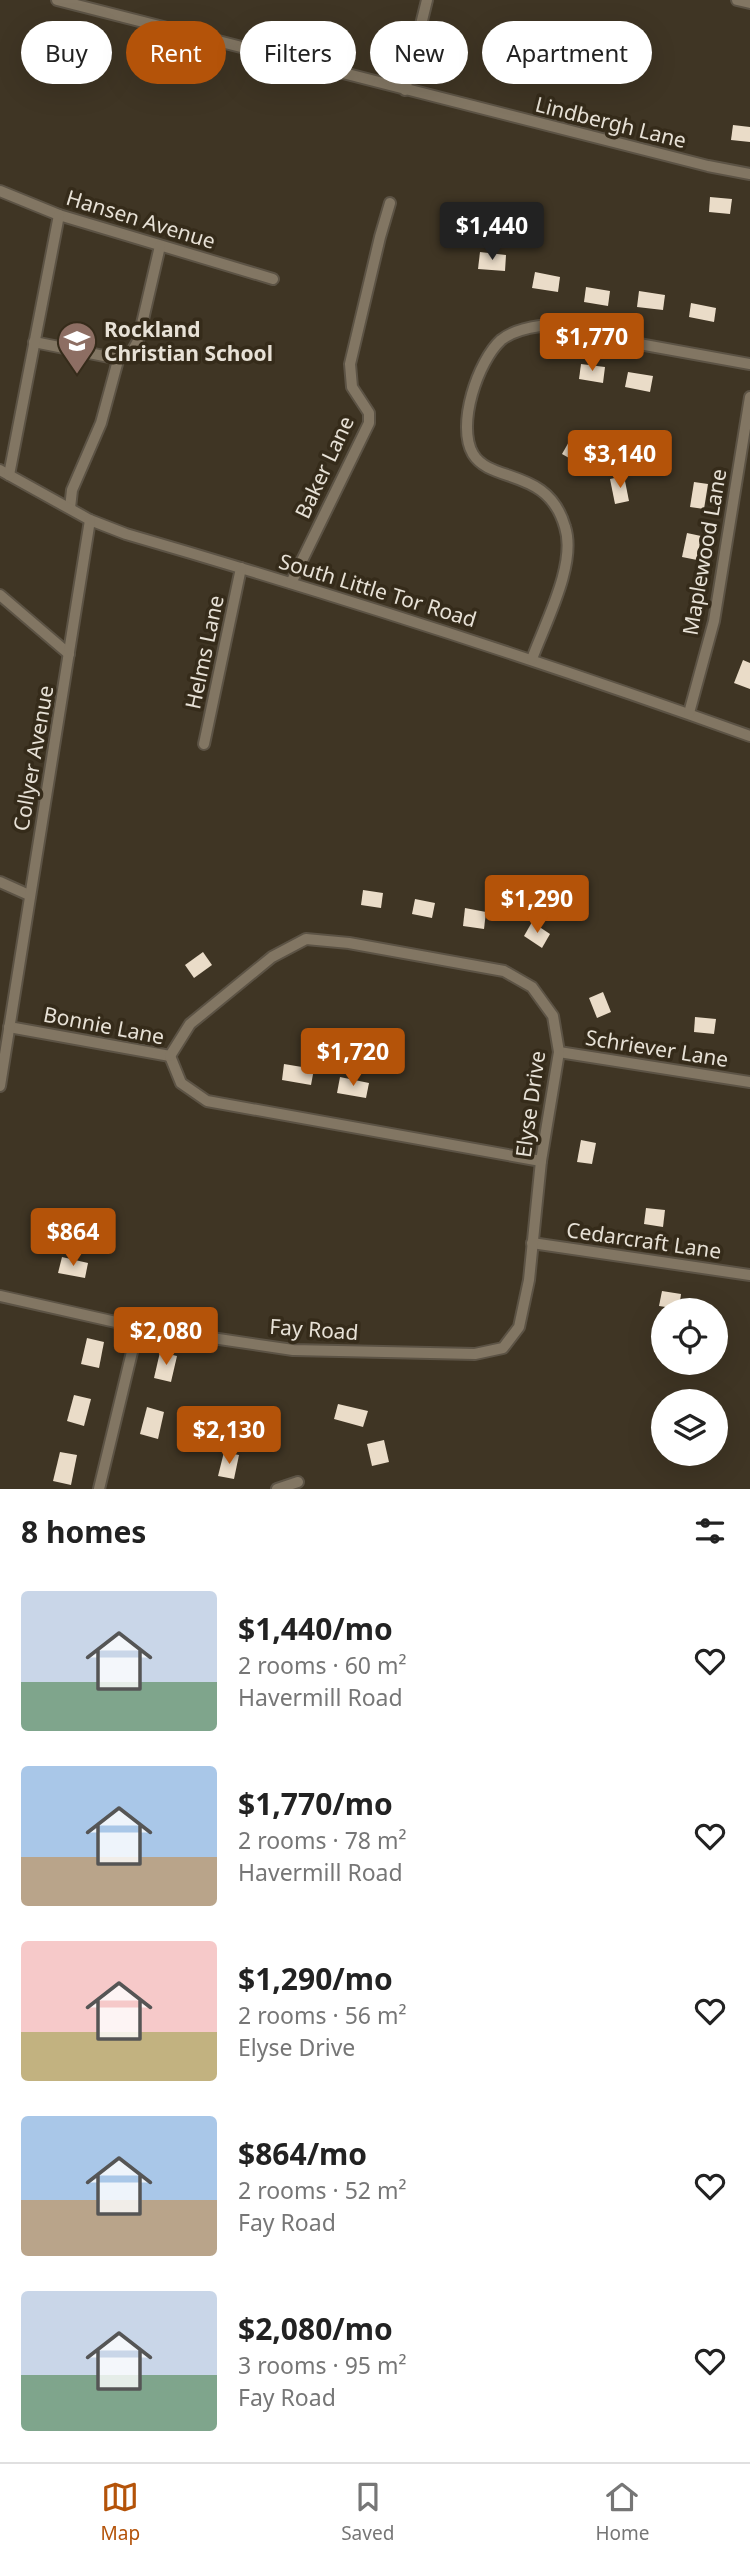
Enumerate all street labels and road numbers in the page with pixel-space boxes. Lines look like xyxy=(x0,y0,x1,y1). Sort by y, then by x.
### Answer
street label: Lindbergh Lane xyxy=(533,90,689,154)
street label: Hansen Avenue xyxy=(63,183,219,255)
street label: Baker Lane xyxy=(288,411,360,523)
street label: Maplewood Lane xyxy=(676,467,732,637)
street label: South Little Tor Road xyxy=(276,547,480,633)
street label: Helms Lane xyxy=(178,593,230,711)
street label: Collyer Avenue xyxy=(6,683,60,833)
street label: Bonnie Lane xyxy=(41,1000,167,1050)
street label: Schriever Lane xyxy=(584,1023,730,1073)
street label: Elyse Drive xyxy=(509,1049,551,1159)
street label: Cedarcraft Lane xyxy=(565,1215,723,1265)
street label: Fay Road xyxy=(268,1312,360,1346)

